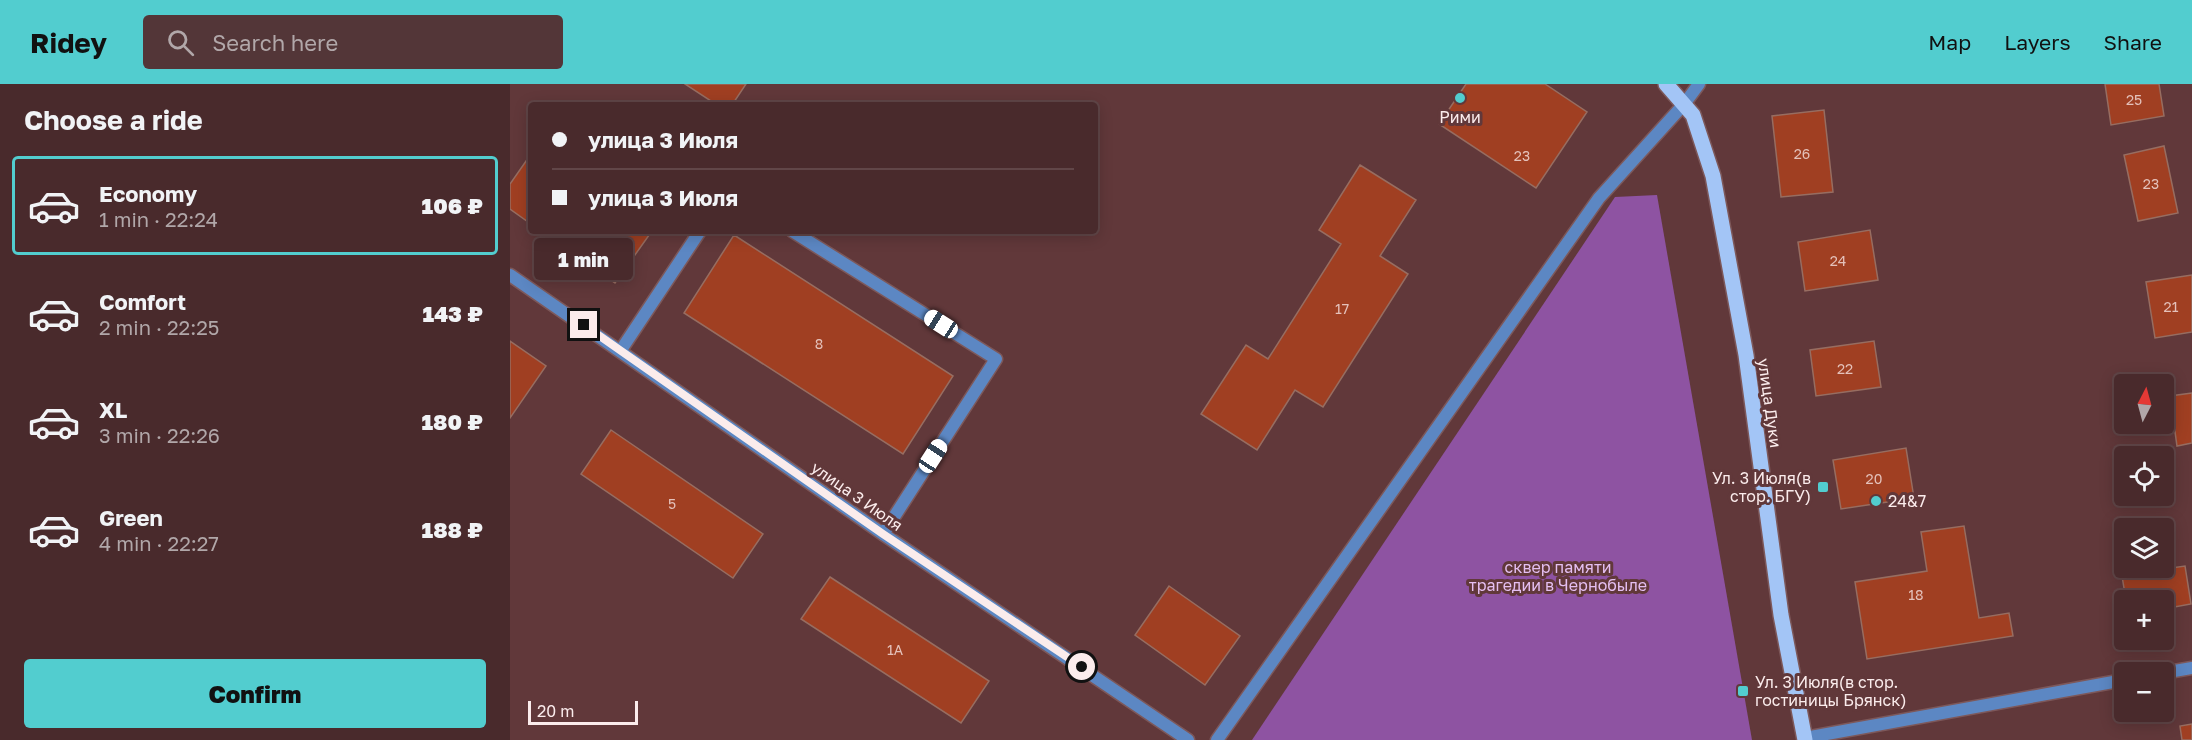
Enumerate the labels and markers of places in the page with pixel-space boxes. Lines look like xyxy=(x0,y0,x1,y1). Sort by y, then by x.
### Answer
marker: Рими xyxy=(1453,91,1467,105)
place label: Рими xyxy=(1439,107,1481,127)
place label: Ул. 3 Июля(в стор. БГУ) xyxy=(1712,468,1811,506)
marker: Ул. 3 Июля(в стор. БГУ) xyxy=(1816,480,1830,494)
place label: 24&7 xyxy=(1888,491,1926,511)
marker: 24&7 xyxy=(1869,494,1883,508)
place label: Ул. 3 Июля(в стор. гостиницы Брянск) xyxy=(1755,672,1907,710)
marker: Ул. 3 Июля(в стор. гостиницы Брянск) xyxy=(1736,684,1750,698)

